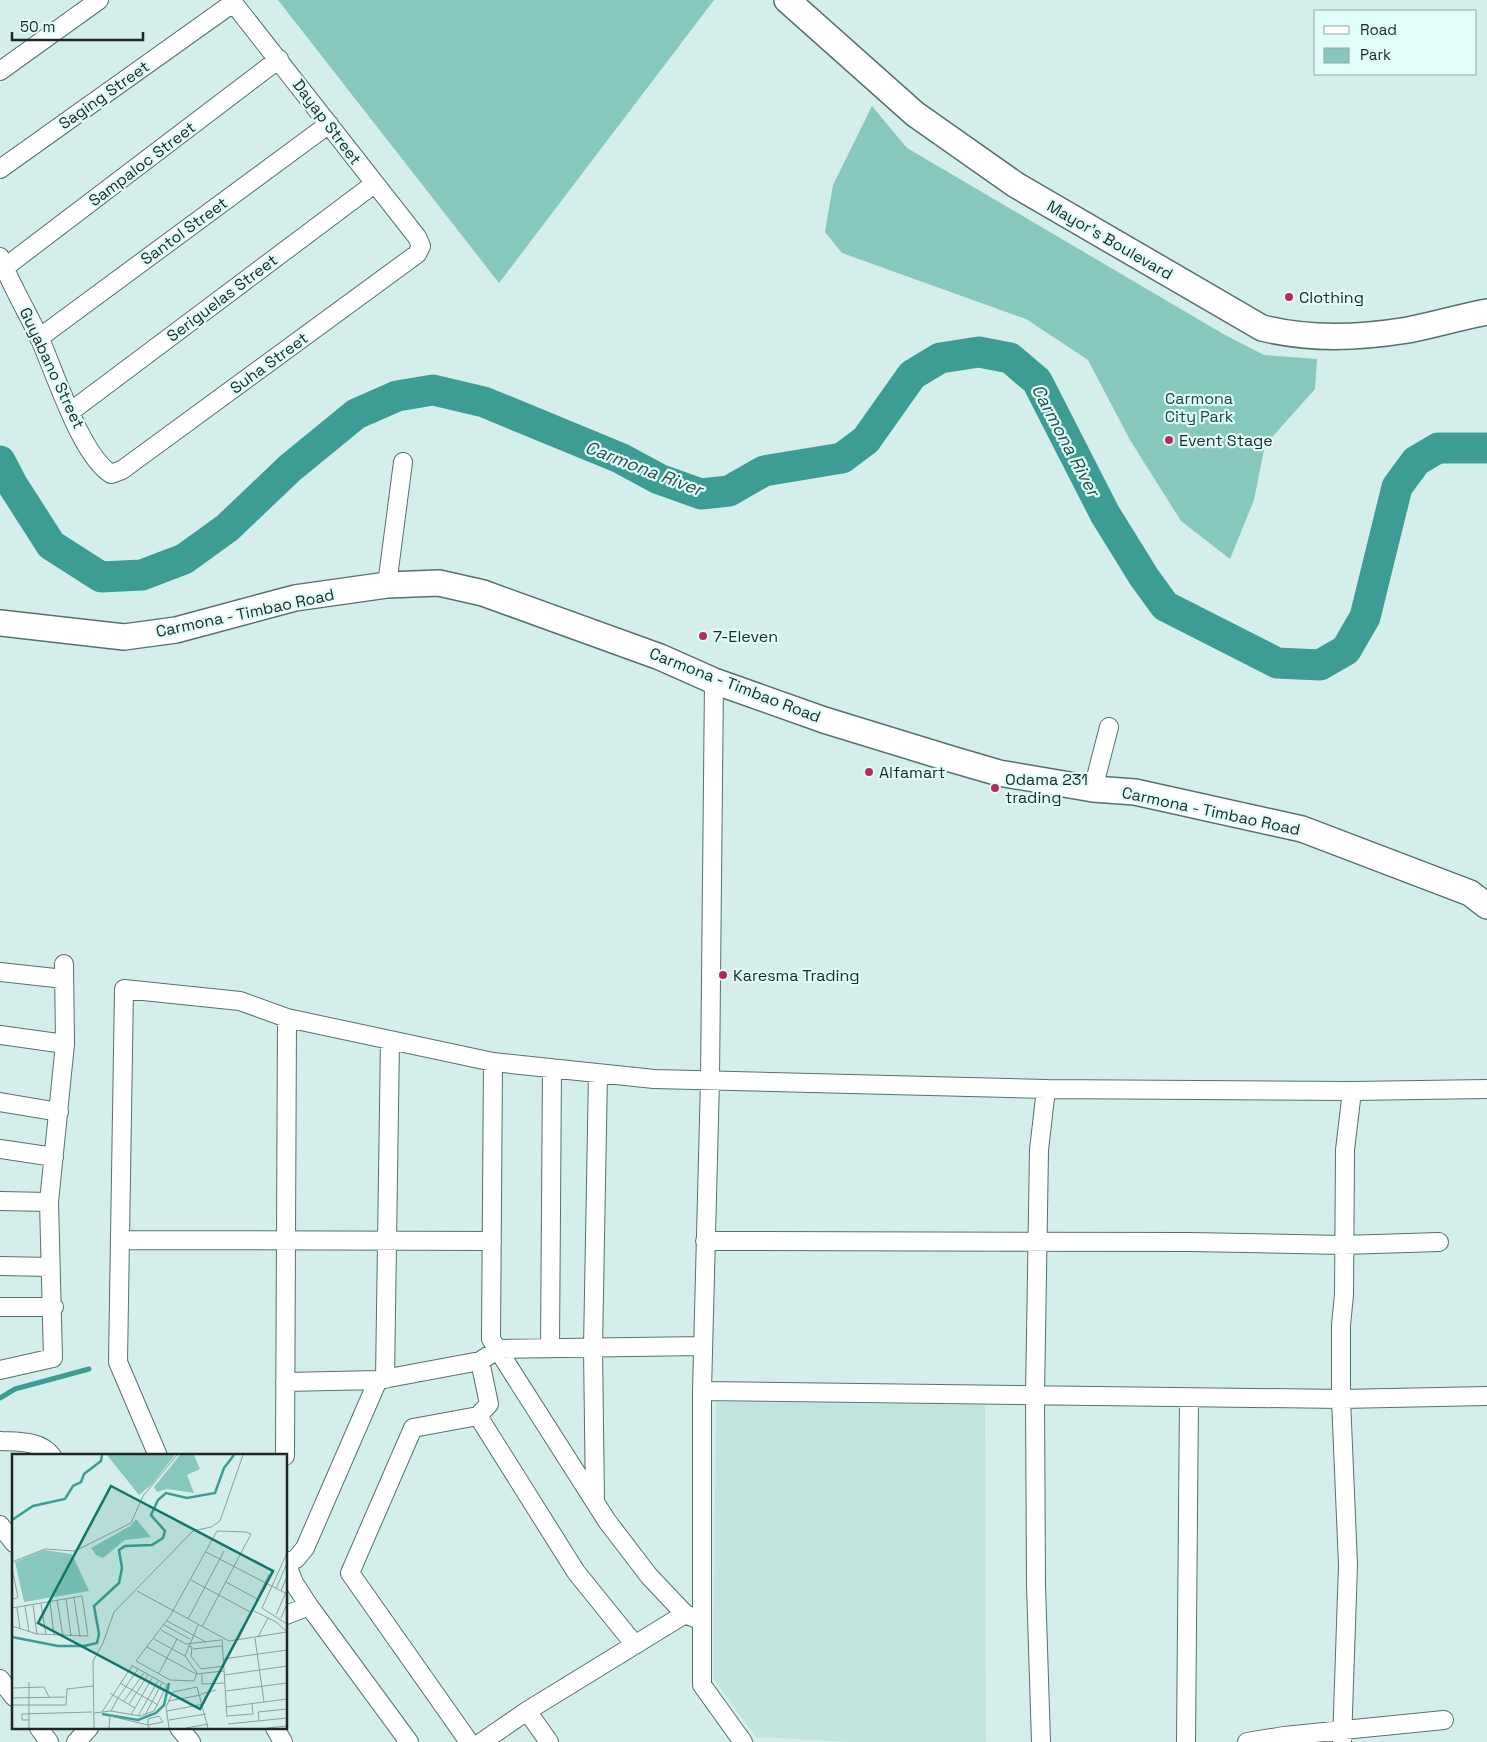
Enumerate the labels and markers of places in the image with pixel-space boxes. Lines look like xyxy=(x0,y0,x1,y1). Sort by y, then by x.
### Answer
place label: Clothing xyxy=(1299,287,1364,308)
marker: Clothing xyxy=(1283,291,1295,303)
place label: Event Stage xyxy=(1179,430,1273,451)
marker: Event Stage xyxy=(1163,434,1175,446)
place label: 7-Eleven xyxy=(713,626,778,647)
marker: 7-Eleven xyxy=(697,630,709,642)
place label: Alfamart xyxy=(879,762,945,783)
marker: Alfamart xyxy=(863,766,875,778)
place label: Odama 231 trading xyxy=(1005,769,1088,808)
marker: Odama 231 trading xyxy=(989,782,1001,794)
place label: Karesma Trading xyxy=(733,965,860,986)
marker: Karesma Trading xyxy=(717,969,729,981)

